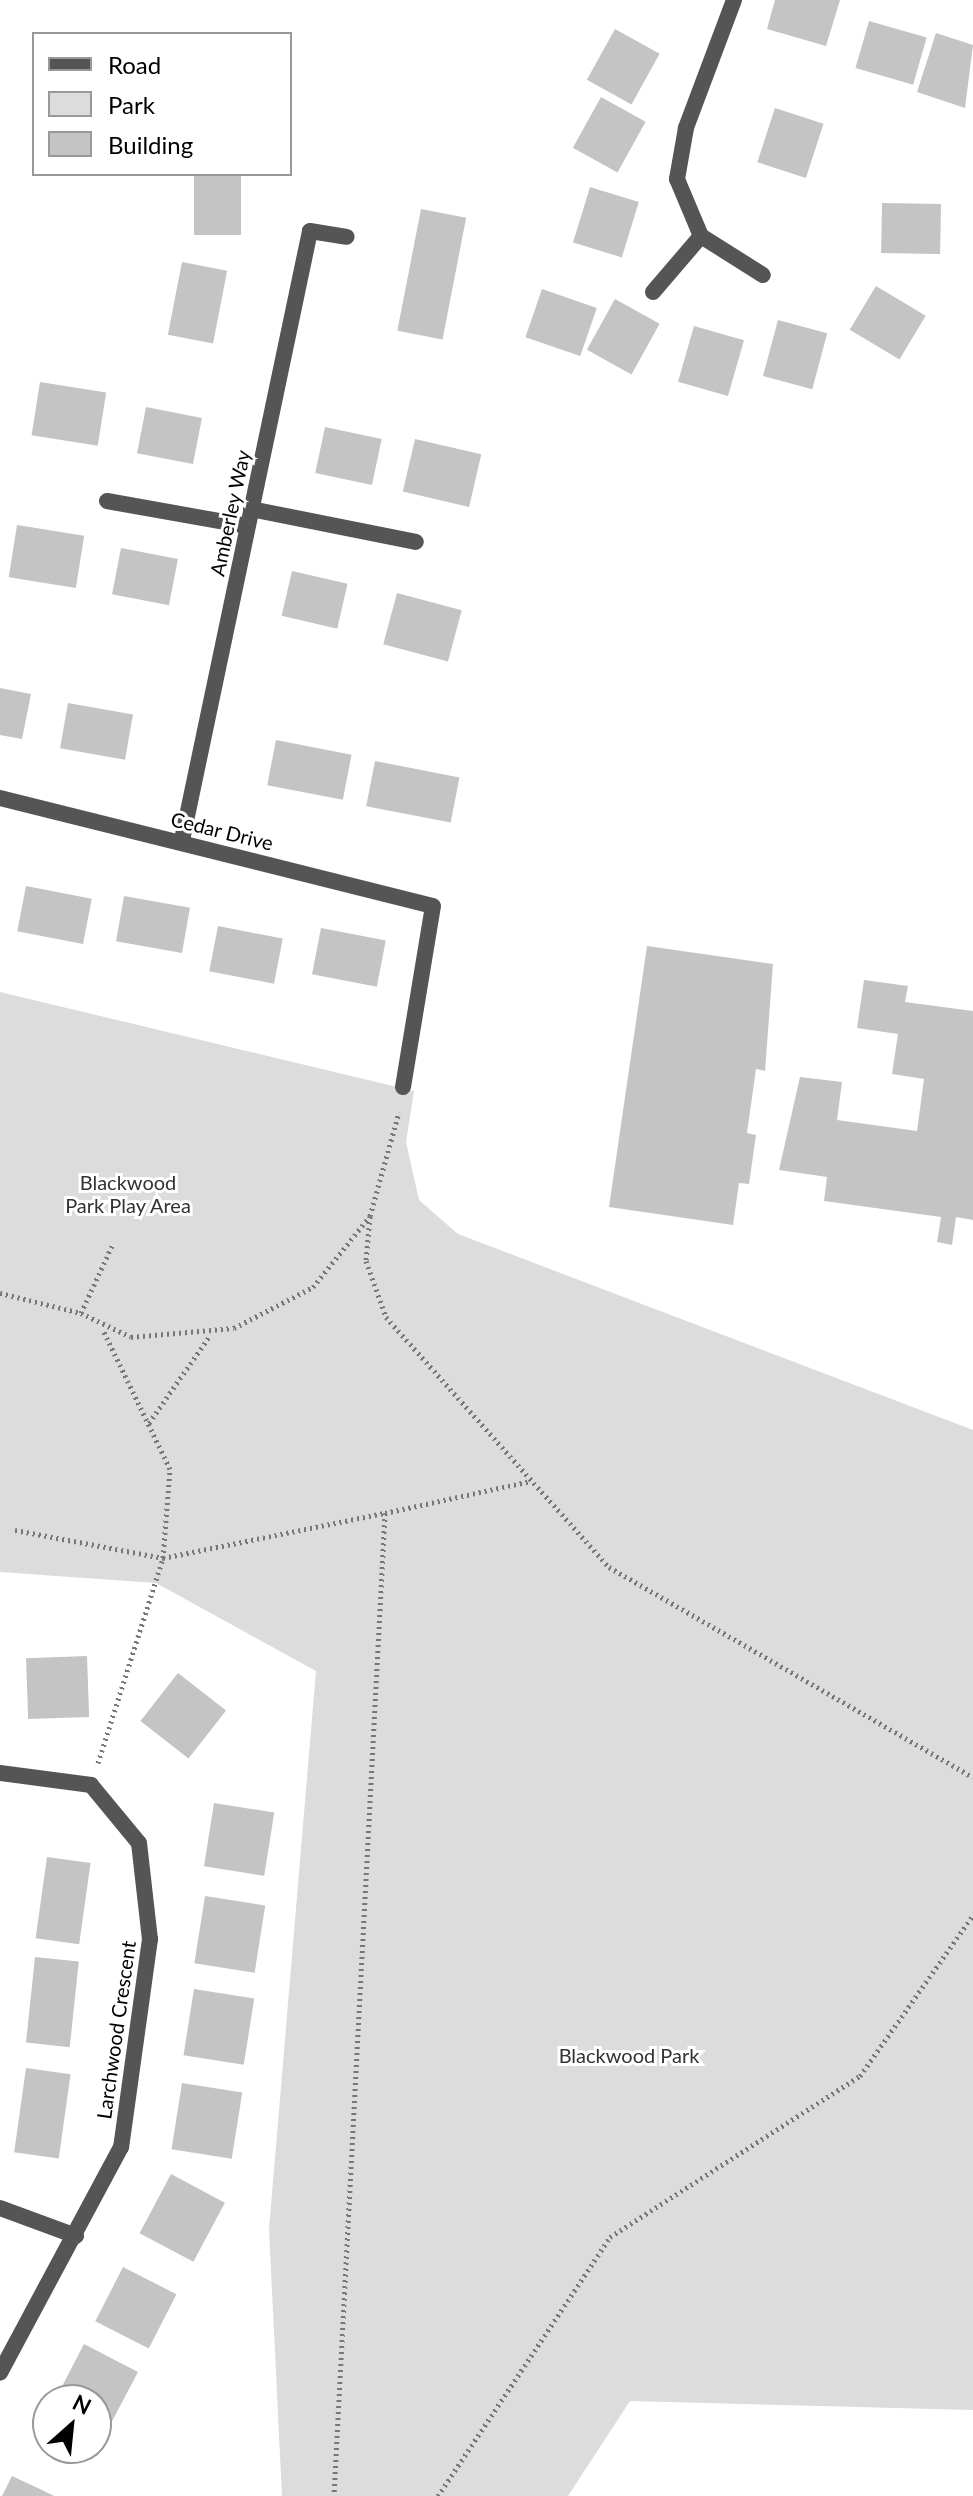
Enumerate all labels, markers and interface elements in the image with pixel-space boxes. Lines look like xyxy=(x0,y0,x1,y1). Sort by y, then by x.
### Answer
legend xyxy=(32,32,292,176)
text: Road xyxy=(108,50,161,79)
text: Park xyxy=(108,90,155,119)
text: Building xyxy=(108,130,193,159)
street label: Amberley Way xyxy=(205,447,255,579)
street label: Cedar Drive xyxy=(168,807,276,855)
park label: Blackwood Park Play Area xyxy=(65,1171,191,1218)
street label: Larchwood Crescent xyxy=(92,1939,140,2121)
park label: Blackwood Park xyxy=(559,2043,699,2067)
north arrow xyxy=(32,2384,112,2464)
text: N xyxy=(69,2388,96,2420)

